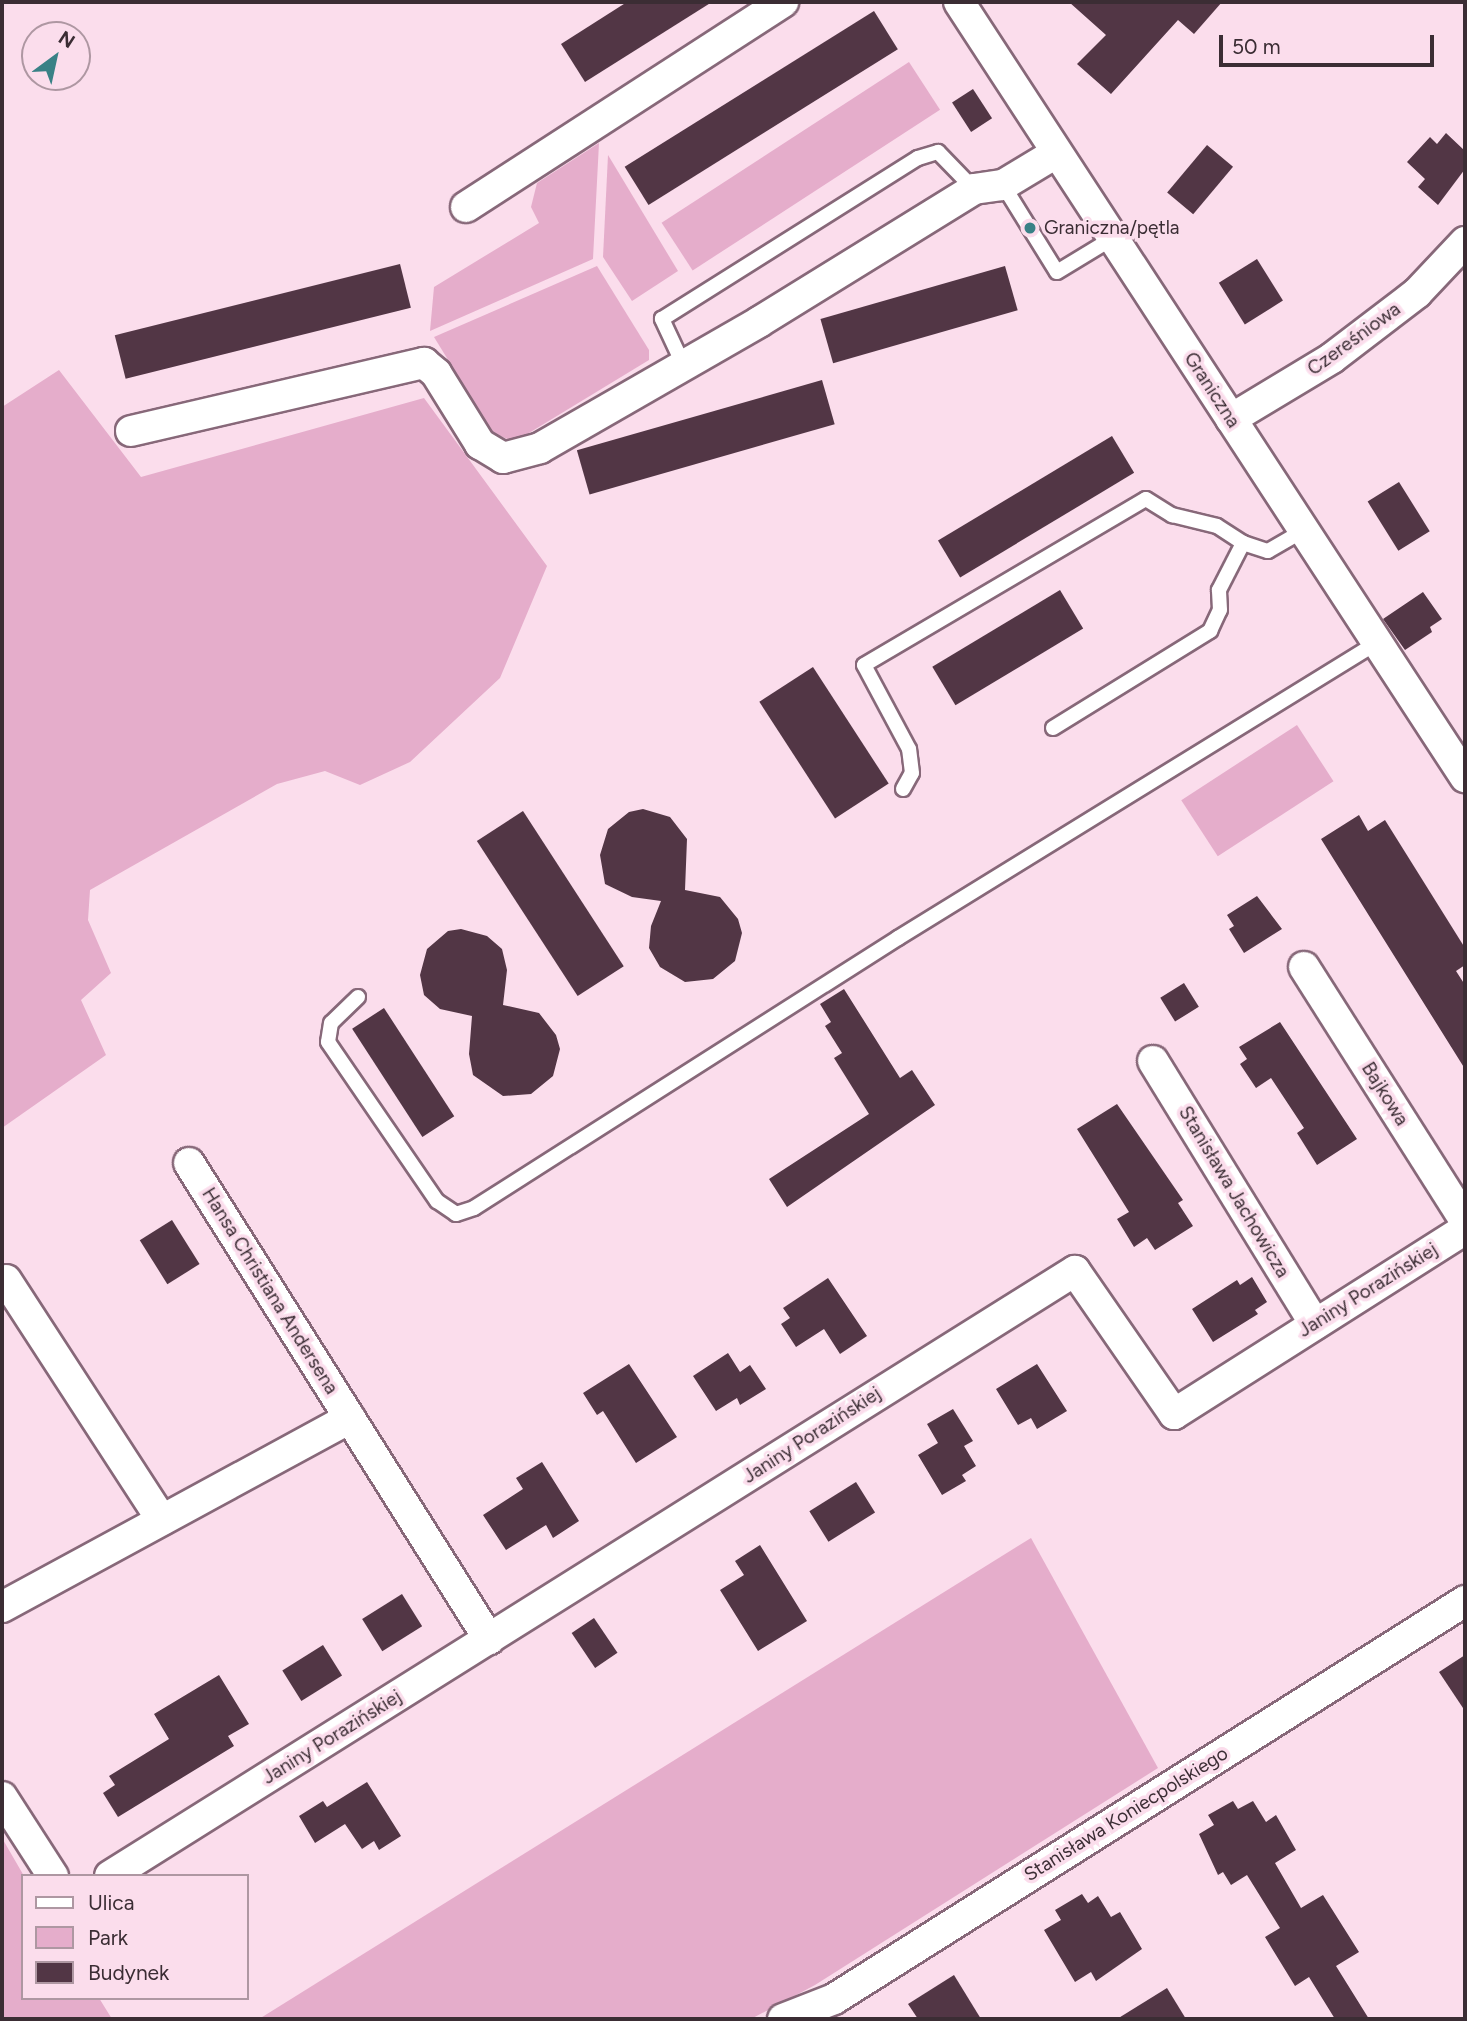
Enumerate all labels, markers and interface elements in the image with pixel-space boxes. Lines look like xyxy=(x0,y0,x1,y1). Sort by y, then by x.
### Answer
north arrow xyxy=(21,21,91,91)
scale bar xyxy=(1222,21,1437,65)
text: N xyxy=(54,26,79,53)
text: 50 m xyxy=(1232,34,1281,59)
place label: Graniczna/pętla xyxy=(1044,217,1180,239)
marker: Graniczna/pętla xyxy=(1022,220,1038,236)
street label: Czereśniowa xyxy=(1303,298,1405,380)
street label: Graniczna xyxy=(1179,348,1245,432)
street label: Bajkowa xyxy=(1357,1058,1413,1130)
street label: Stanisława Jachowicza xyxy=(1174,1102,1294,1282)
street label: Hansa Christiana Andersena xyxy=(197,1184,343,1398)
street label: Janiny Porazińskiej xyxy=(1294,1238,1442,1342)
street label: Janiny Porazińskiej xyxy=(739,1382,885,1488)
street label: Janiny Porazińskiej xyxy=(258,1685,406,1789)
street label: Stanisława Koniecpolskiego xyxy=(1020,1742,1232,1886)
legend xyxy=(21,1874,248,2000)
text: Ulica xyxy=(88,1890,134,1915)
text: Park xyxy=(88,1925,128,1950)
text: Budynek xyxy=(88,1960,169,1985)

